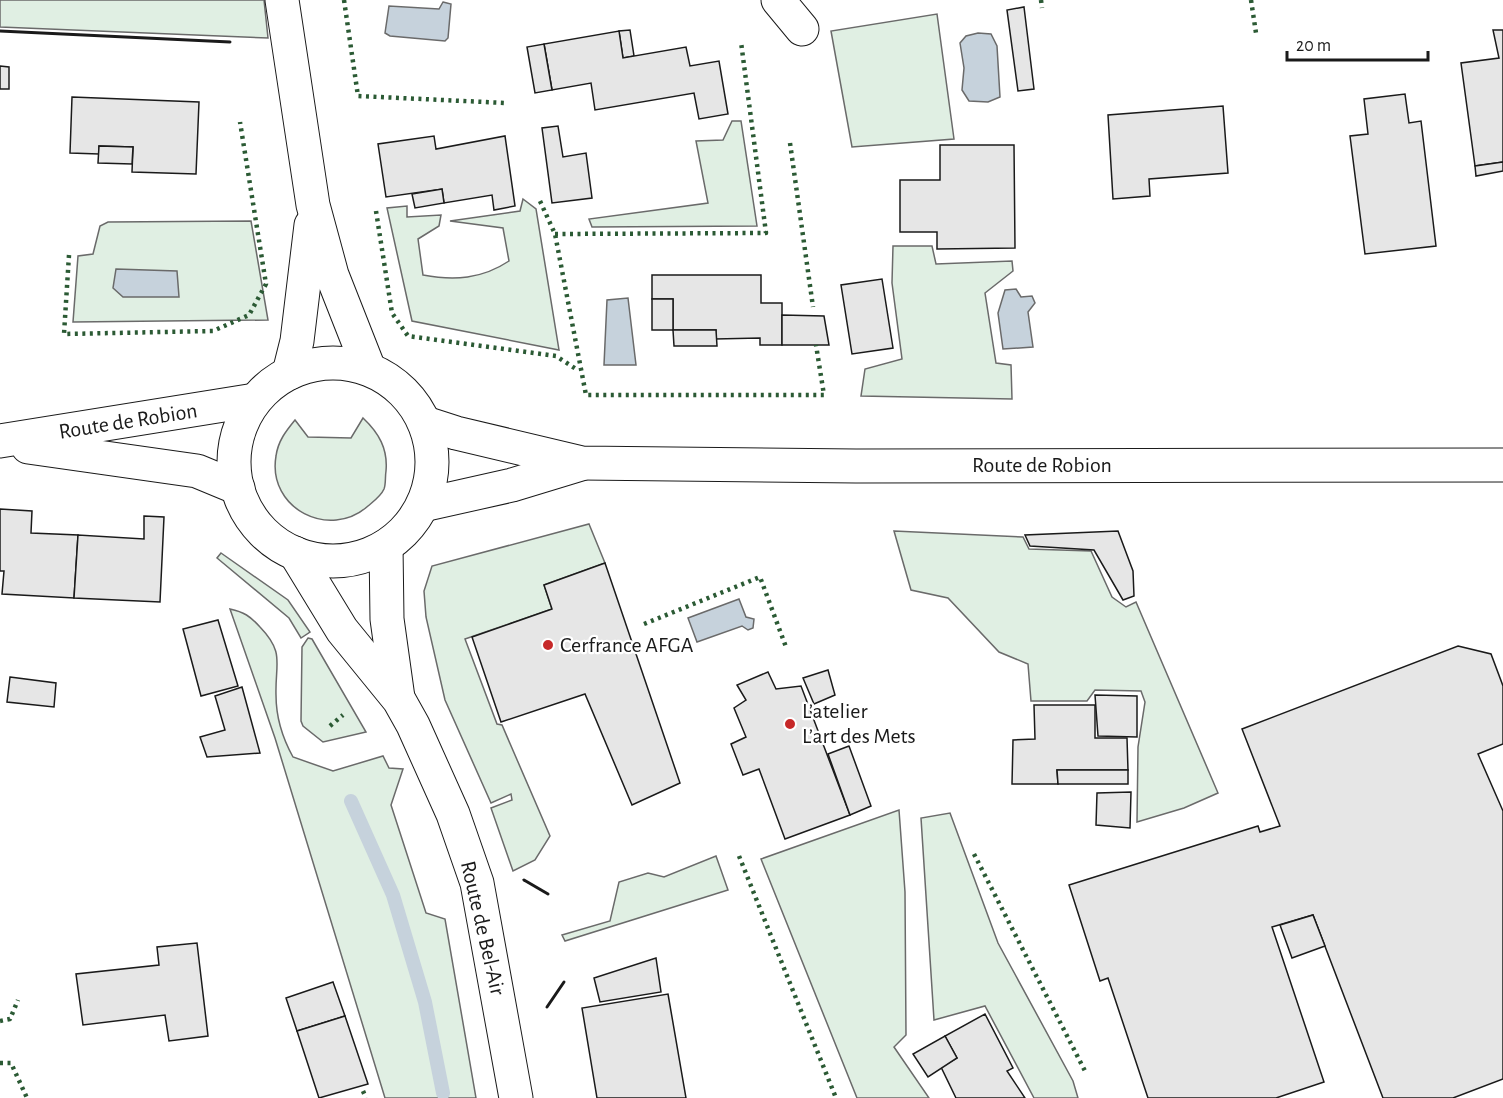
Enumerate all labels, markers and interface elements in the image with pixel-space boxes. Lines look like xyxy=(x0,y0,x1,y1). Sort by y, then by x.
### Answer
scale bar xyxy=(1287,24,1428,62)
text: 20 m xyxy=(1296,37,1331,55)
street label: Route de Robion xyxy=(57,399,199,443)
street label: Route de Robion xyxy=(972,454,1112,476)
place label: Cerfrance AFGA xyxy=(560,634,694,656)
marker: Cerfrance AFGA xyxy=(541,638,555,652)
place label: L’atelier L’art des Mets xyxy=(802,700,916,747)
marker: L’atelier L’art des Mets xyxy=(783,717,797,731)
street label: Route de Bel-Air xyxy=(457,859,509,997)

